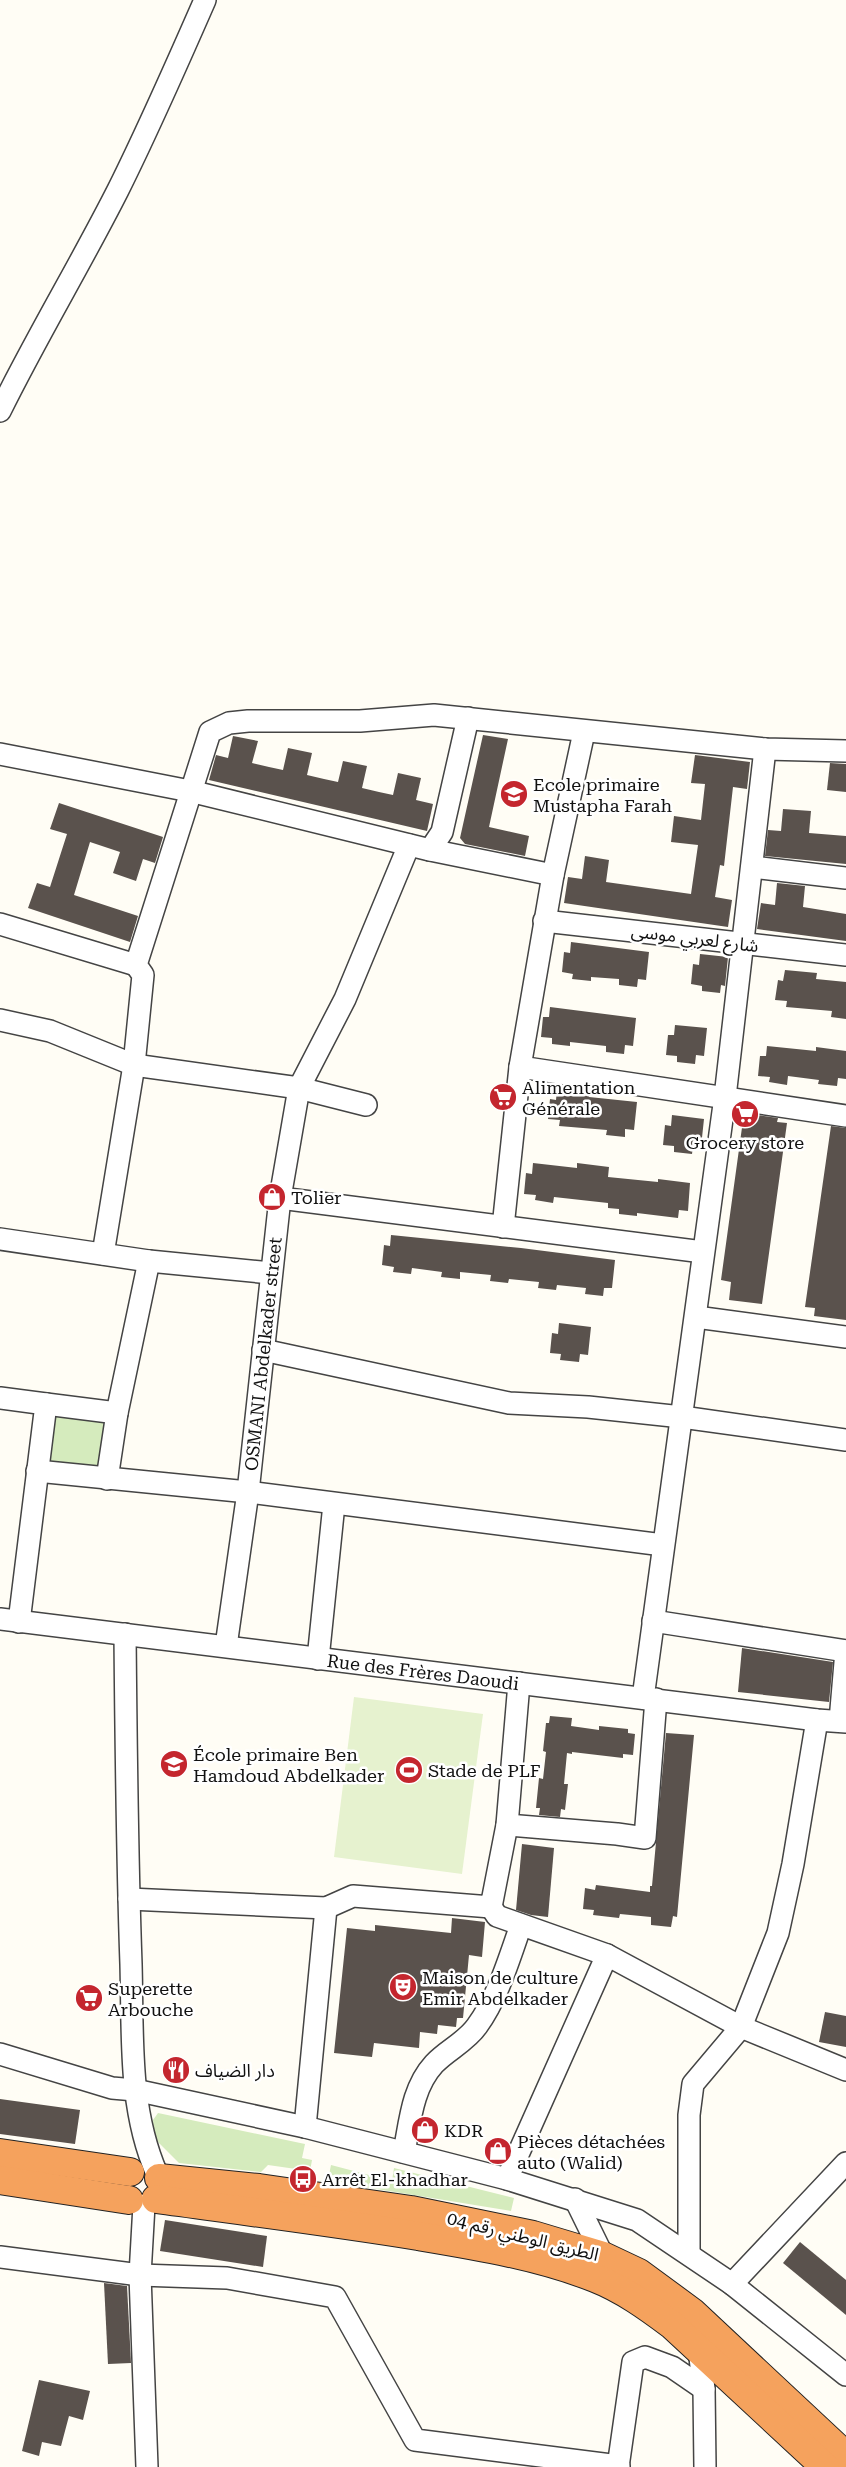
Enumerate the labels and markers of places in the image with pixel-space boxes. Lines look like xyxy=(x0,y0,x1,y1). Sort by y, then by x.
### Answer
place label: Ecole primaire Mustapha Farah xyxy=(533,774,673,816)
school or university icon: Ecole primaire Mustapha Farah xyxy=(499,779,529,809)
place label: Alimentation Générale xyxy=(522,1077,636,1119)
supermarket icon: Alimentation Générale xyxy=(488,1082,518,1112)
supermarket icon: Grocery store xyxy=(730,1099,760,1129)
place label: Grocery store xyxy=(686,1132,804,1153)
shop icon: Tolier xyxy=(257,1182,287,1212)
place label: Tolier xyxy=(291,1187,342,1208)
place label: École primaire Ben Hamdoud Abdelkader xyxy=(193,1744,384,1786)
school or university icon: École primaire Ben Hamdoud Abdelkader xyxy=(159,1749,189,1779)
sports icon: Stade de PLF xyxy=(394,1755,424,1785)
place label: Stade de PLF xyxy=(428,1760,541,1781)
place label: Maison de culture Emir Abdelkader xyxy=(422,1967,578,2009)
theatre icon: Maison de culture Emir Abdelkader xyxy=(388,1972,418,2002)
place label: Superette Arbouche xyxy=(108,1978,194,2020)
supermarket icon: Superette Arbouche xyxy=(74,1983,104,2013)
restaurant icon: دار الضياف xyxy=(161,2055,191,2085)
place label: دار الضياف xyxy=(195,2060,275,2082)
shop icon: KDR xyxy=(410,2115,440,2145)
place label: KDR xyxy=(444,2120,484,2141)
place label: Pièces détachées auto (Walid) xyxy=(517,2131,665,2173)
shop icon: Pièces détachées auto (Walid) xyxy=(483,2136,513,2166)
bus stop icon: Arrêt El-khadhar xyxy=(288,2164,318,2194)
place label: Arrêt El-khadhar xyxy=(322,2169,468,2190)

